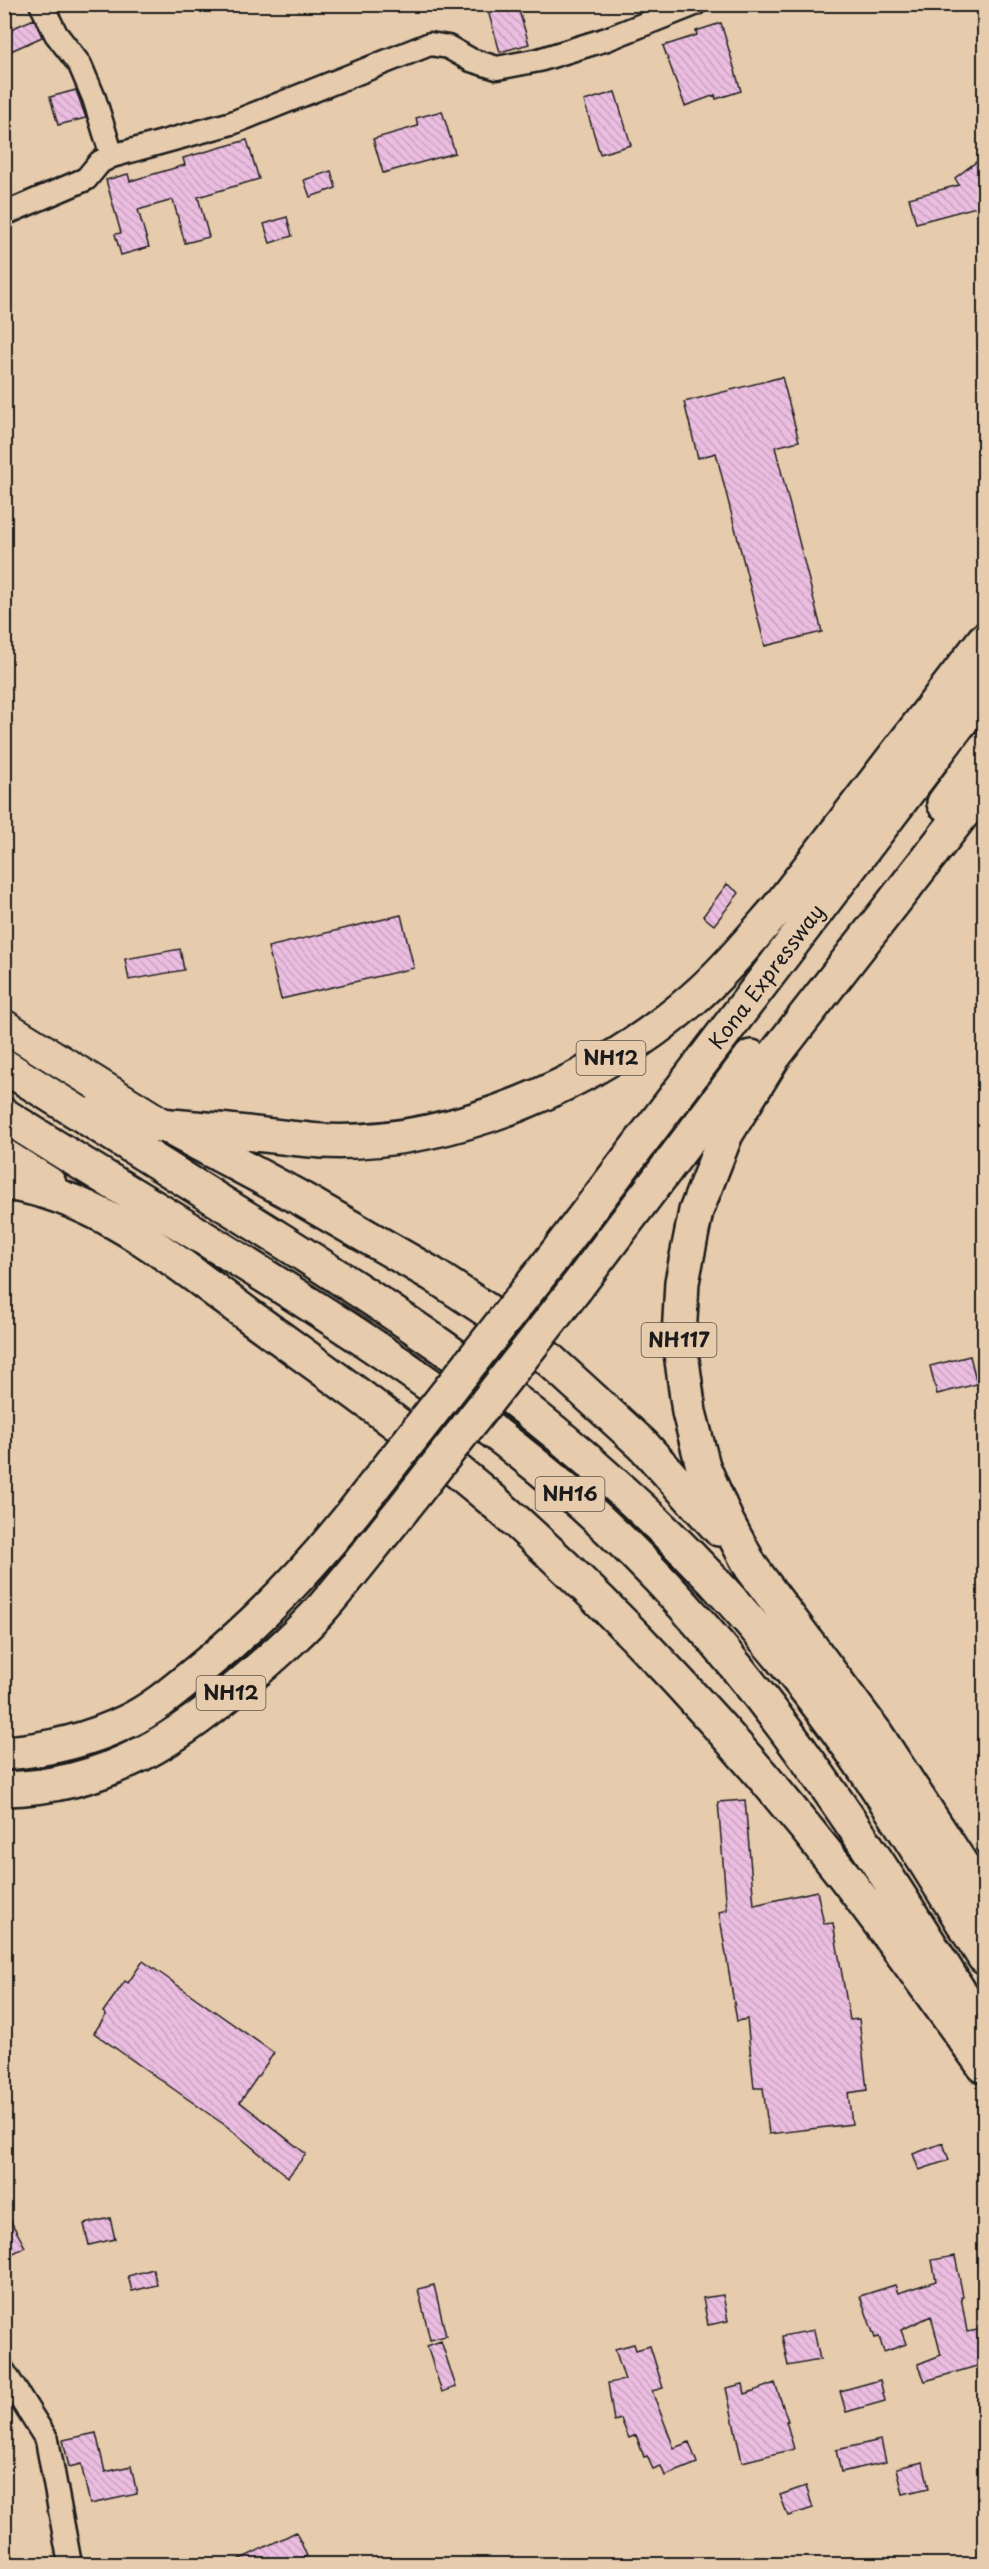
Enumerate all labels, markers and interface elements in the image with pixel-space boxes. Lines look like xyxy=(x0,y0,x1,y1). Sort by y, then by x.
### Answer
street label: Kona Expressway xyxy=(700,896,831,1055)
road number: NH12 xyxy=(576,1041,646,1075)
road number: NH117 xyxy=(642,1323,716,1357)
road number: NH16 xyxy=(536,1477,604,1511)
road number: NH12 xyxy=(196,1676,266,1710)

